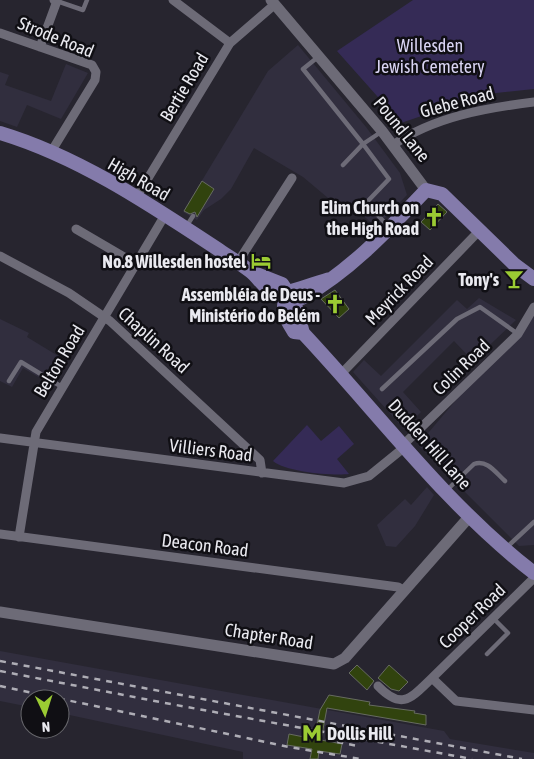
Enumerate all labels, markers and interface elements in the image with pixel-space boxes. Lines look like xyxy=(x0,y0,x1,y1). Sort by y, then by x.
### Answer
street label: Strode Road xyxy=(15,12,97,62)
park label: Willesden Jewish Cemetery xyxy=(375,35,485,77)
street label: Bertie Road xyxy=(155,49,213,125)
street label: Glebe Road xyxy=(418,82,496,122)
street label: Pound Lane xyxy=(369,92,435,166)
street label: High Road xyxy=(104,153,174,205)
place label: Elim Church on the High Road xyxy=(321,197,419,239)
church icon: Elim Church on the High Road xyxy=(423,206,445,228)
hotel icon: No.8 Willesden hostel xyxy=(250,250,272,272)
place label: No.8 Willesden hostel xyxy=(102,251,246,272)
street label: Meyrick Road xyxy=(361,251,437,329)
bar icon: Tony's xyxy=(503,268,525,290)
place label: Tony's xyxy=(458,269,500,290)
place label: Assembléia de Deus - Ministério do Belém xyxy=(181,284,320,326)
church icon: Assembléia de Deus - Ministério do Belém xyxy=(324,293,346,315)
street label: Chaplin Road xyxy=(114,303,194,377)
street label: Belton Road xyxy=(29,321,89,401)
street label: Colin Road xyxy=(428,335,494,399)
street label: Dudden Hill Lane xyxy=(384,395,476,493)
street label: Villiers Road xyxy=(168,435,254,465)
street label: Deacon Road xyxy=(160,529,250,561)
street label: Cooper Road xyxy=(435,579,509,653)
street label: Chapter Road xyxy=(223,619,315,653)
north arrow xyxy=(20,689,70,739)
text: N xyxy=(41,719,51,735)
metro station icon: Dollis Hill xyxy=(301,722,323,744)
place label: Dollis Hill xyxy=(327,723,392,744)

